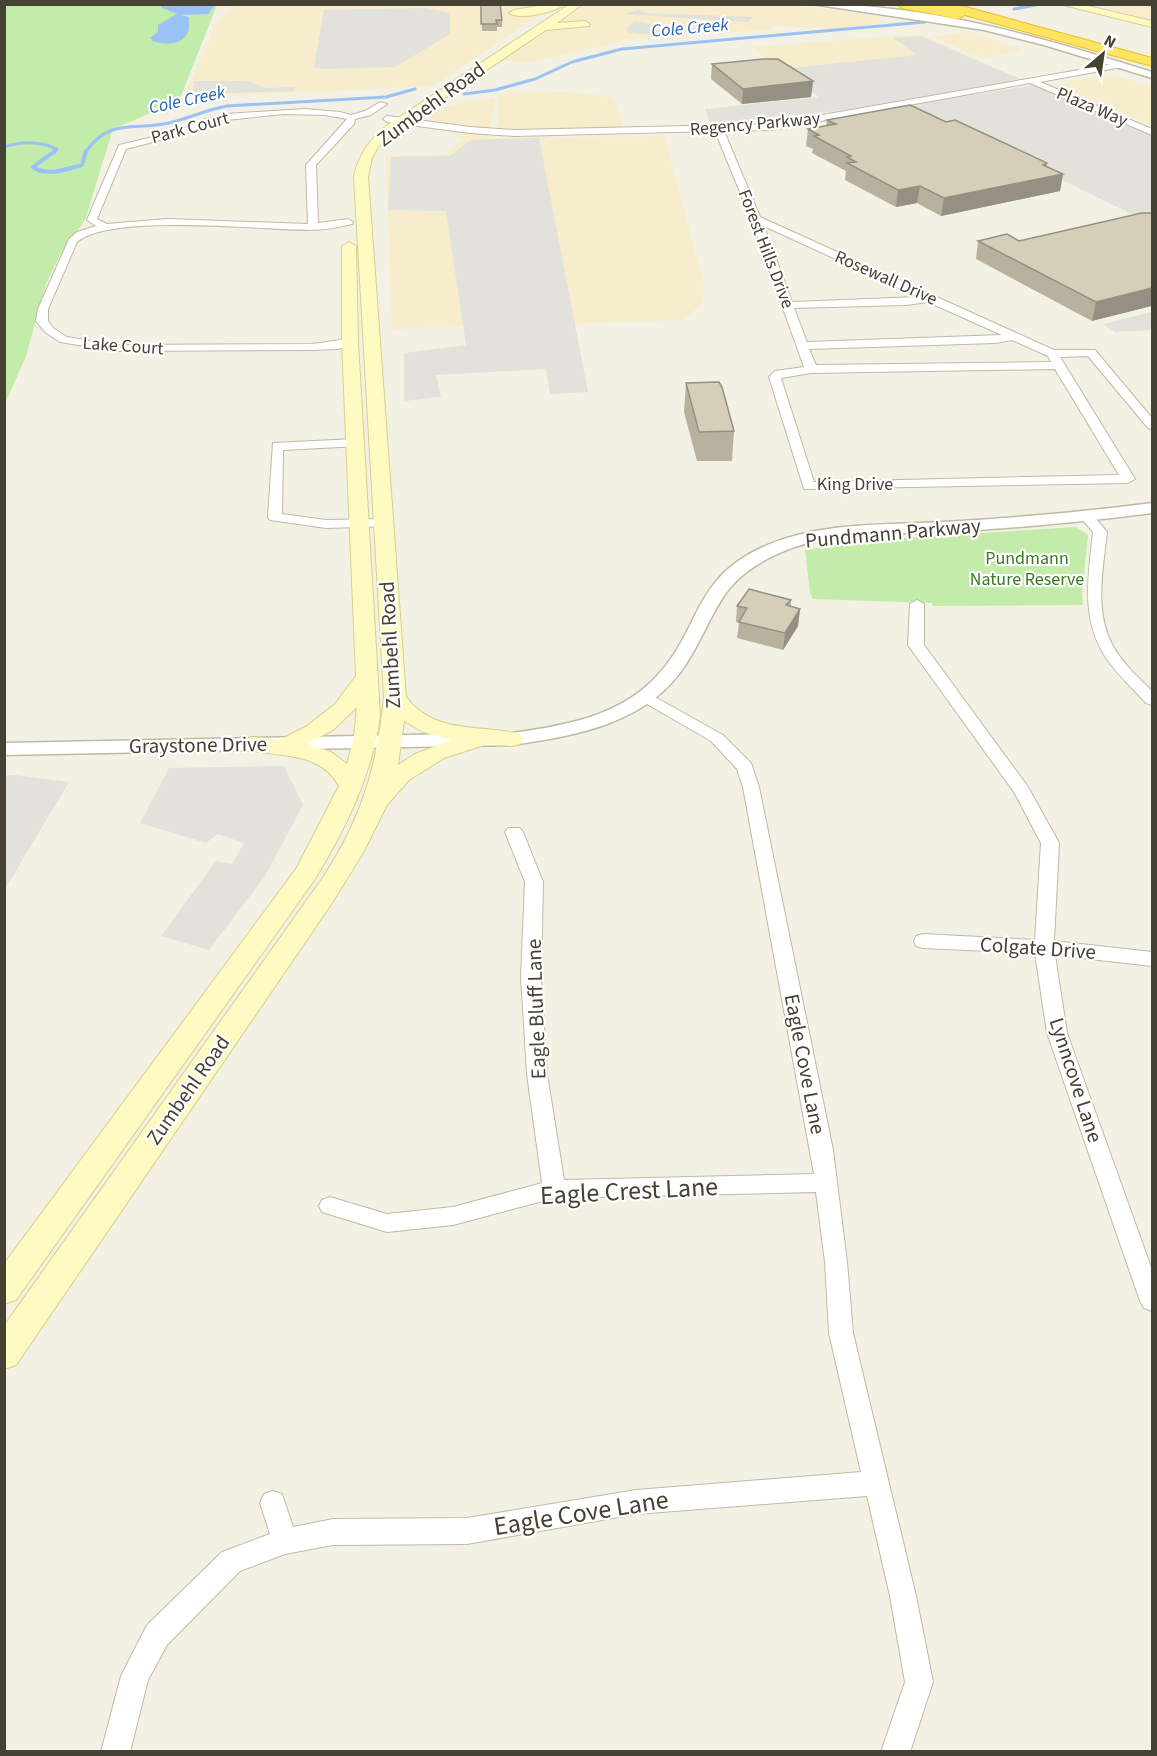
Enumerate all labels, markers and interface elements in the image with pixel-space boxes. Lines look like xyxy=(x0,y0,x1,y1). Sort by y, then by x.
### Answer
water label: Cole Creek xyxy=(650,12,730,44)
north arrow xyxy=(1073,24,1133,84)
text: N xyxy=(1100,30,1120,54)
street label: Zumbehl Road xyxy=(371,54,491,154)
water label: Cole Creek xyxy=(146,80,228,120)
street label: Plaza Way xyxy=(1053,81,1132,133)
street label: Park Court xyxy=(148,106,232,150)
street label: Regency Parkway xyxy=(689,106,822,142)
street label: Forest Hills Drive xyxy=(732,186,800,312)
street label: Rosewall Drive xyxy=(831,244,941,312)
street label: Lake Court xyxy=(82,331,164,361)
street label: King Drive xyxy=(817,472,893,497)
street label: Pundmann Parkway xyxy=(804,510,982,556)
park label: Pundmann Nature Reserve xyxy=(970,546,1084,592)
street label: Zumbehl Road xyxy=(372,580,408,710)
street label: Graystone Drive xyxy=(129,729,267,761)
street label: Colgate Drive xyxy=(979,929,1097,967)
street label: Eagle Bluff Lane xyxy=(519,938,553,1080)
street label: Eagle Cove Lane xyxy=(777,991,833,1137)
street label: Lynncove Lane xyxy=(1042,1014,1110,1146)
street label: Zumbehl Road xyxy=(139,1029,237,1151)
street label: Eagle Crest Lane xyxy=(539,1168,719,1214)
street label: Eagle Cove Lane xyxy=(491,1481,671,1545)

